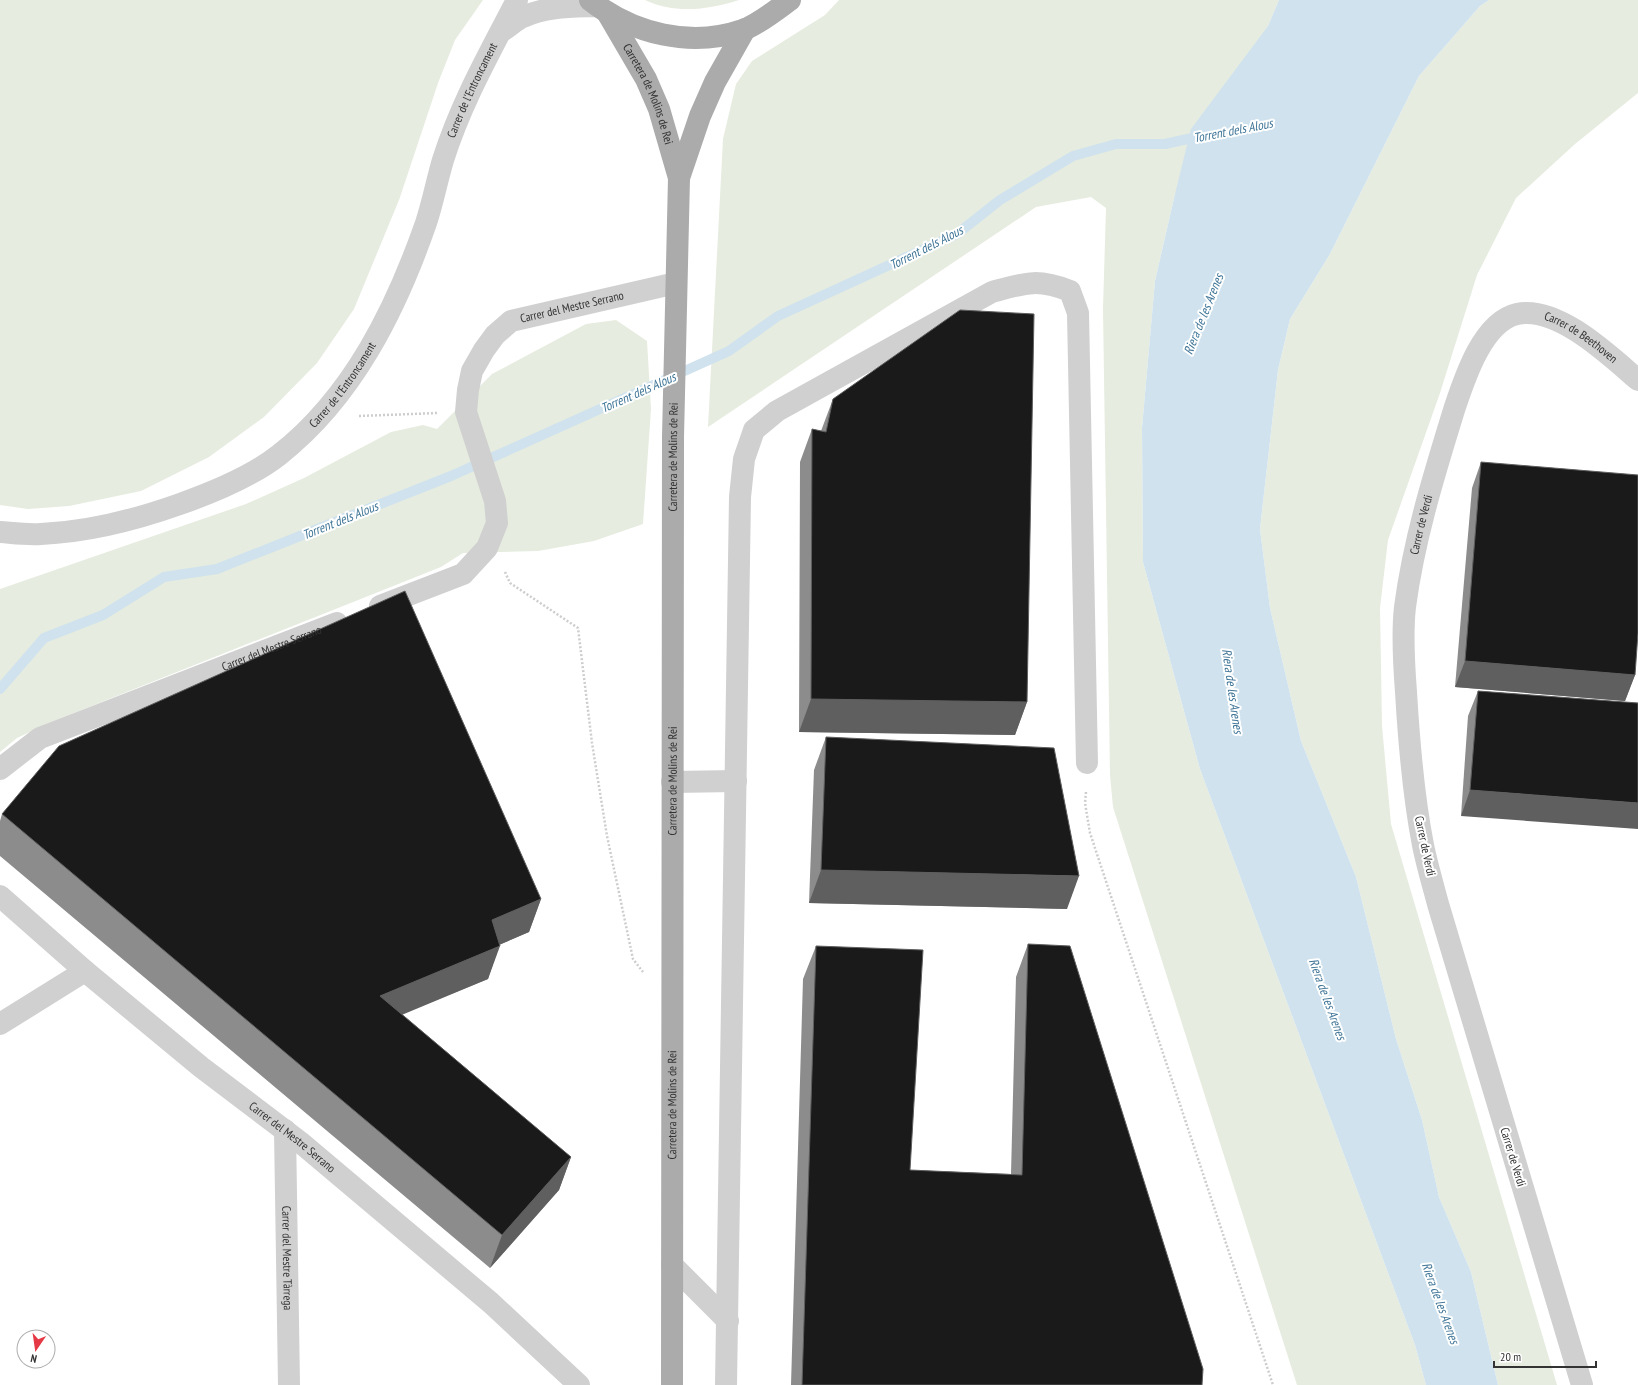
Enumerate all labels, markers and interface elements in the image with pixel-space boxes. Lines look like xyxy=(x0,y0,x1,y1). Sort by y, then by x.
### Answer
street label: Carrer de l'Entroncament xyxy=(443,39,501,140)
street label: Carretera de Molins de Rei xyxy=(620,41,677,146)
water label: Torrent dels Alous xyxy=(1192,114,1276,146)
water label: Torrent dels Alous xyxy=(887,221,967,273)
water label: Riera de les Arenes xyxy=(1180,270,1228,357)
street label: Carrer del Mestre Serrano xyxy=(519,287,625,326)
street label: Carrer de Beethoven xyxy=(1543,308,1621,366)
street label: Carrer de l'Entroncament xyxy=(306,338,379,431)
water label: Torrent dels Alous xyxy=(598,368,680,417)
street label: Carretera de Molins de Rei xyxy=(665,402,681,512)
street label: Carrer de Verdi xyxy=(1406,493,1435,556)
water label: Torrent dels Alous xyxy=(300,497,382,543)
street label: Carrer del Mestre Serrano xyxy=(219,622,324,674)
water label: Riera de les Arenes xyxy=(1218,648,1247,736)
street label: Carretera de Molins de Rei xyxy=(665,726,680,836)
street label: Carrer de Verdi xyxy=(1412,815,1439,877)
water label: Riera de les Arenes xyxy=(1305,956,1351,1044)
street label: Carretera de Molins de Rei xyxy=(664,1050,679,1160)
street label: Carrer del Mestre Serrano xyxy=(246,1098,339,1176)
street label: Carrer de Verdi xyxy=(1497,1126,1530,1188)
street label: Carrer del Mestre Tàrrega xyxy=(279,1206,296,1311)
water label: Riera de les Arenes xyxy=(1418,1260,1464,1348)
north arrow xyxy=(16,1329,56,1369)
scale bar xyxy=(1494,1343,1596,1369)
text: 20 m xyxy=(1500,1349,1521,1364)
text: N xyxy=(29,1351,38,1366)

